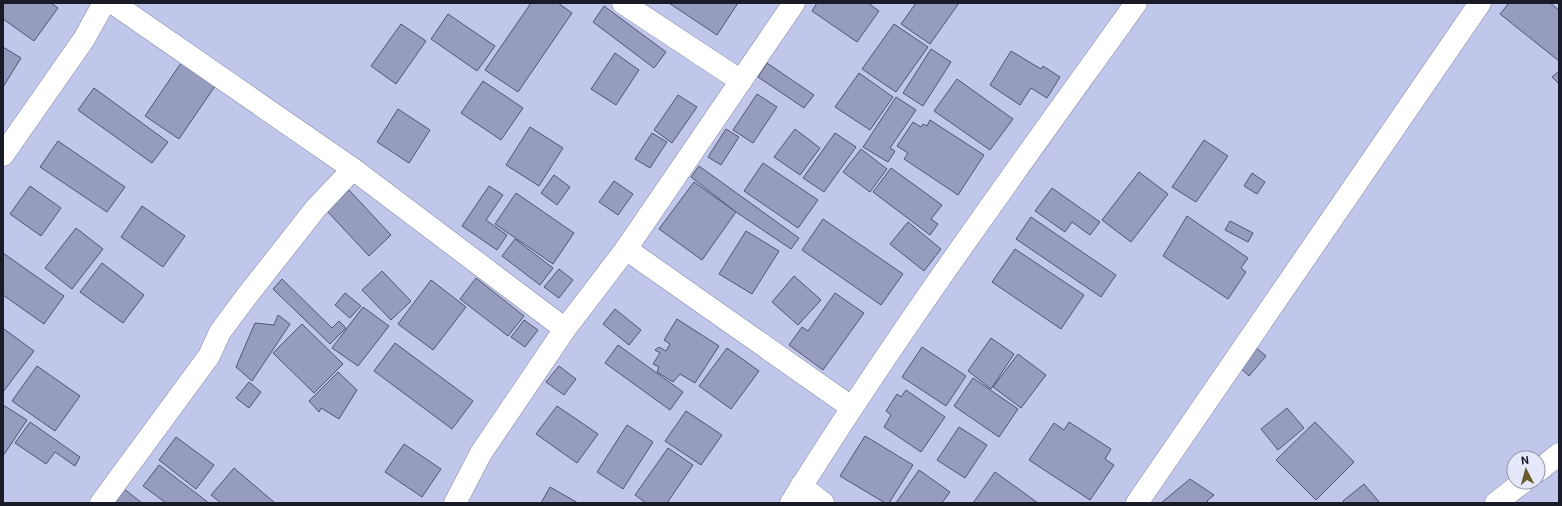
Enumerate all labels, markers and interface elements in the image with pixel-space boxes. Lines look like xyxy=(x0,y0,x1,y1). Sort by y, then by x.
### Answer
north arrow xyxy=(1506,450,1546,490)
text: N xyxy=(1520,454,1530,467)

